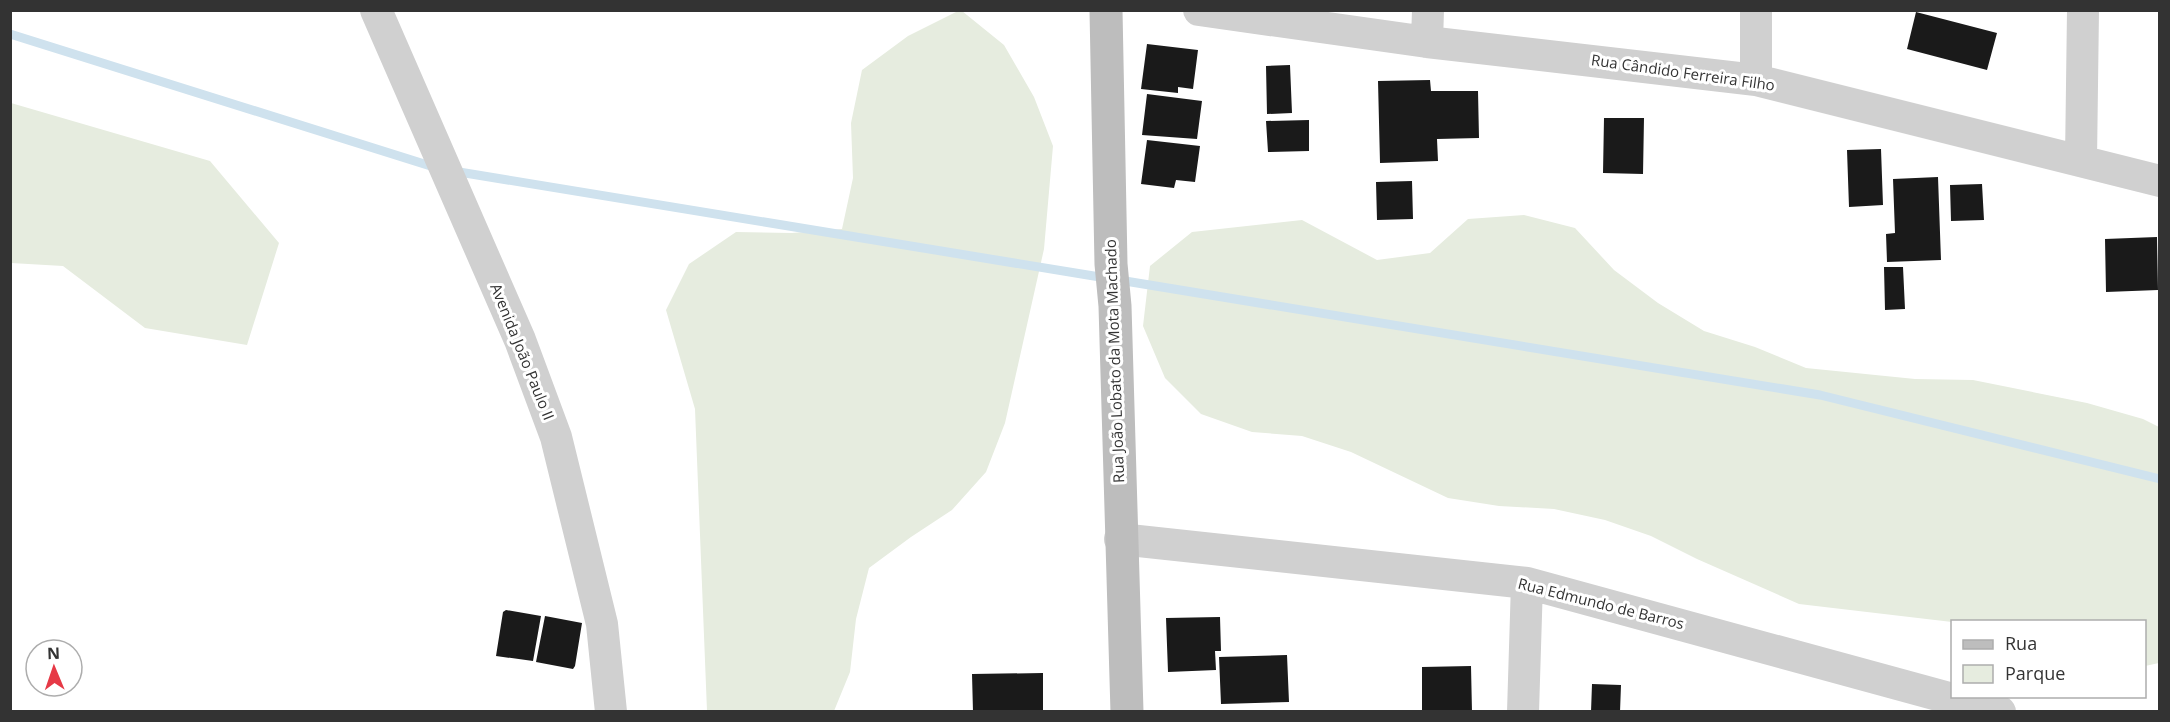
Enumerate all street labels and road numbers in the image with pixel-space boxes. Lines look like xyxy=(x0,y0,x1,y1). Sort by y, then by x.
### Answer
street label: Rua Cândido Ferreira Filho xyxy=(1590,49,1776,95)
street label: Rua João Lobato da Mota Machado xyxy=(1100,239,1128,483)
street label: Avenida João Paulo II xyxy=(486,280,559,423)
street label: Rua Edmundo de Barros xyxy=(1516,573,1686,633)

